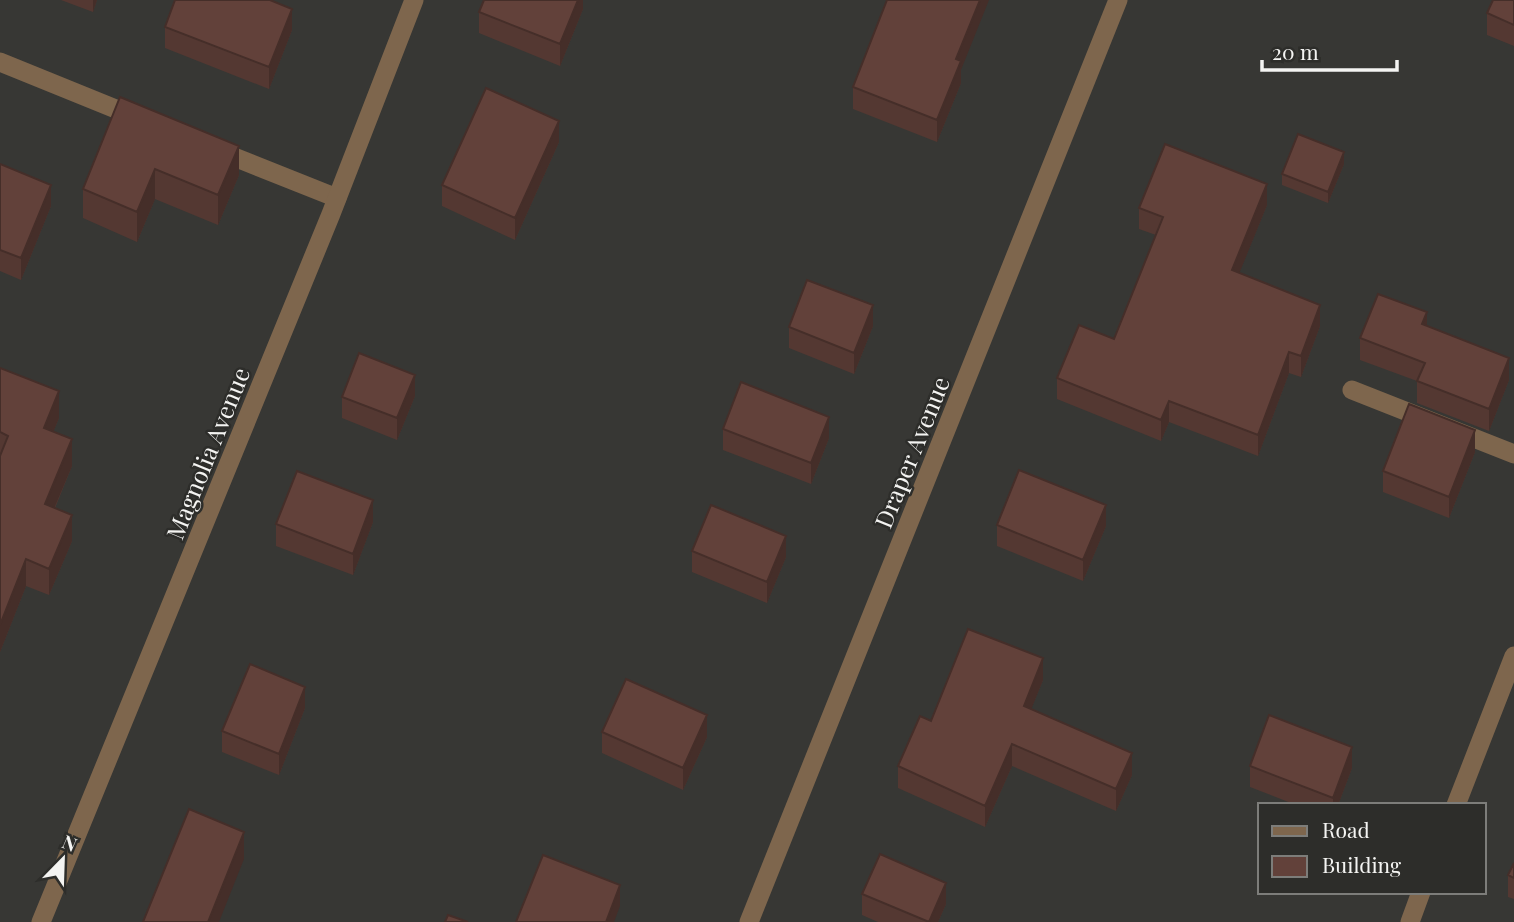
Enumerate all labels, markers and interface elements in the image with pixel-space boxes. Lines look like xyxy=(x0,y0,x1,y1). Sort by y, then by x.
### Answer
scale bar xyxy=(1262,28,1397,72)
text: 20 m xyxy=(1272,37,1319,65)
street label: Magnolia Avenue xyxy=(158,362,256,544)
street label: Draper Avenue xyxy=(866,372,956,532)
legend xyxy=(1258,803,1486,894)
text: Road xyxy=(1322,815,1370,843)
north arrow xyxy=(28,824,98,894)
text: N xyxy=(59,828,82,857)
text: Building xyxy=(1322,850,1401,878)

